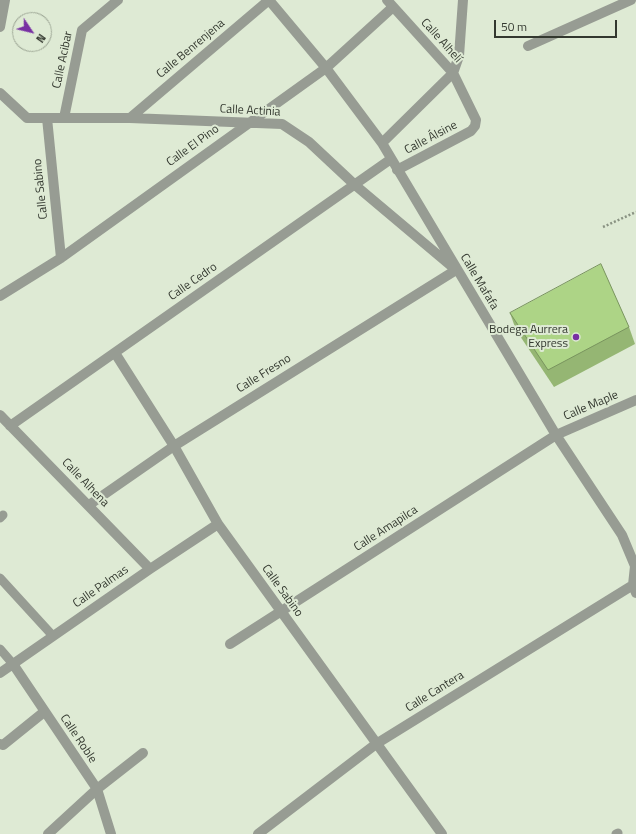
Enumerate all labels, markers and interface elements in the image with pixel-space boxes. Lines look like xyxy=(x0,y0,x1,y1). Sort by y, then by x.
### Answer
north arrow xyxy=(12,12,52,52)
scale bar xyxy=(496,12,619,38)
street label: Calle Benrenjena xyxy=(154,16,228,82)
street label: Calle Alhelí xyxy=(417,16,465,66)
text: 50 m xyxy=(501,17,527,36)
street label: Calle Acibar xyxy=(50,30,76,90)
text: N xyxy=(32,31,50,46)
street label: Calle Actinia xyxy=(219,102,281,120)
street label: Calle Álsine xyxy=(402,118,460,158)
street label: Calle El Pino xyxy=(164,122,222,170)
street label: Calle Sabino xyxy=(31,158,51,220)
street label: Calle Mafafa xyxy=(457,251,501,313)
street label: Calle Cedro xyxy=(166,260,220,304)
place label: Bodega Aurrera Express xyxy=(489,323,568,351)
marker: Bodega Aurrera Express xyxy=(571,332,581,342)
street label: Calle Fresno xyxy=(234,352,294,396)
street label: Calle Maple xyxy=(561,388,621,424)
street label: Calle Alhena xyxy=(58,456,112,510)
street label: Calle Amapilca xyxy=(351,503,421,555)
street label: Calle Sabino xyxy=(258,562,306,620)
street label: Calle Palmas xyxy=(71,563,131,611)
street label: Calle Cantera xyxy=(403,668,467,716)
street label: Calle Roble xyxy=(56,712,100,766)

